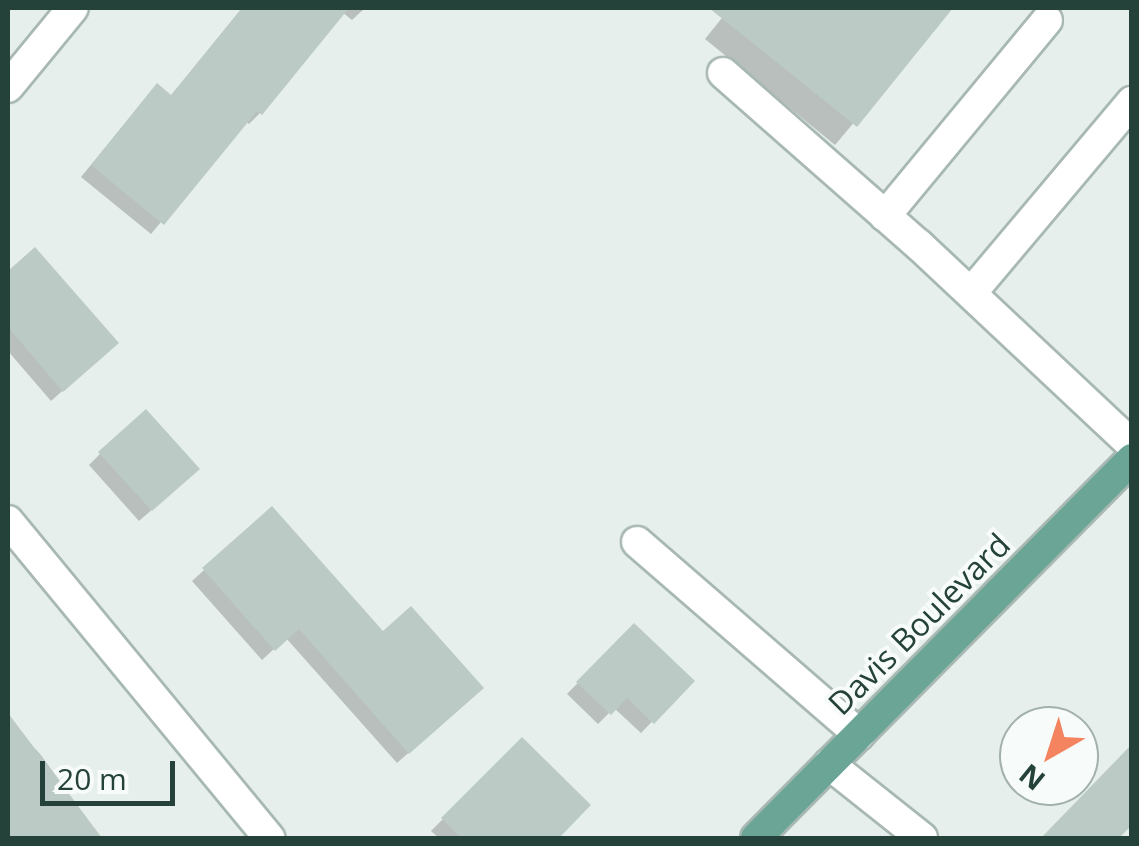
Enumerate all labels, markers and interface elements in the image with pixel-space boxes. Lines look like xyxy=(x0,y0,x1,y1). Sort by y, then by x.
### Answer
street label: Davis Boulevard xyxy=(820,525,1018,723)
north arrow xyxy=(999,706,1099,806)
scale bar xyxy=(45,741,180,803)
text: N xyxy=(1011,756,1052,800)
text: 20 m xyxy=(57,758,127,799)

